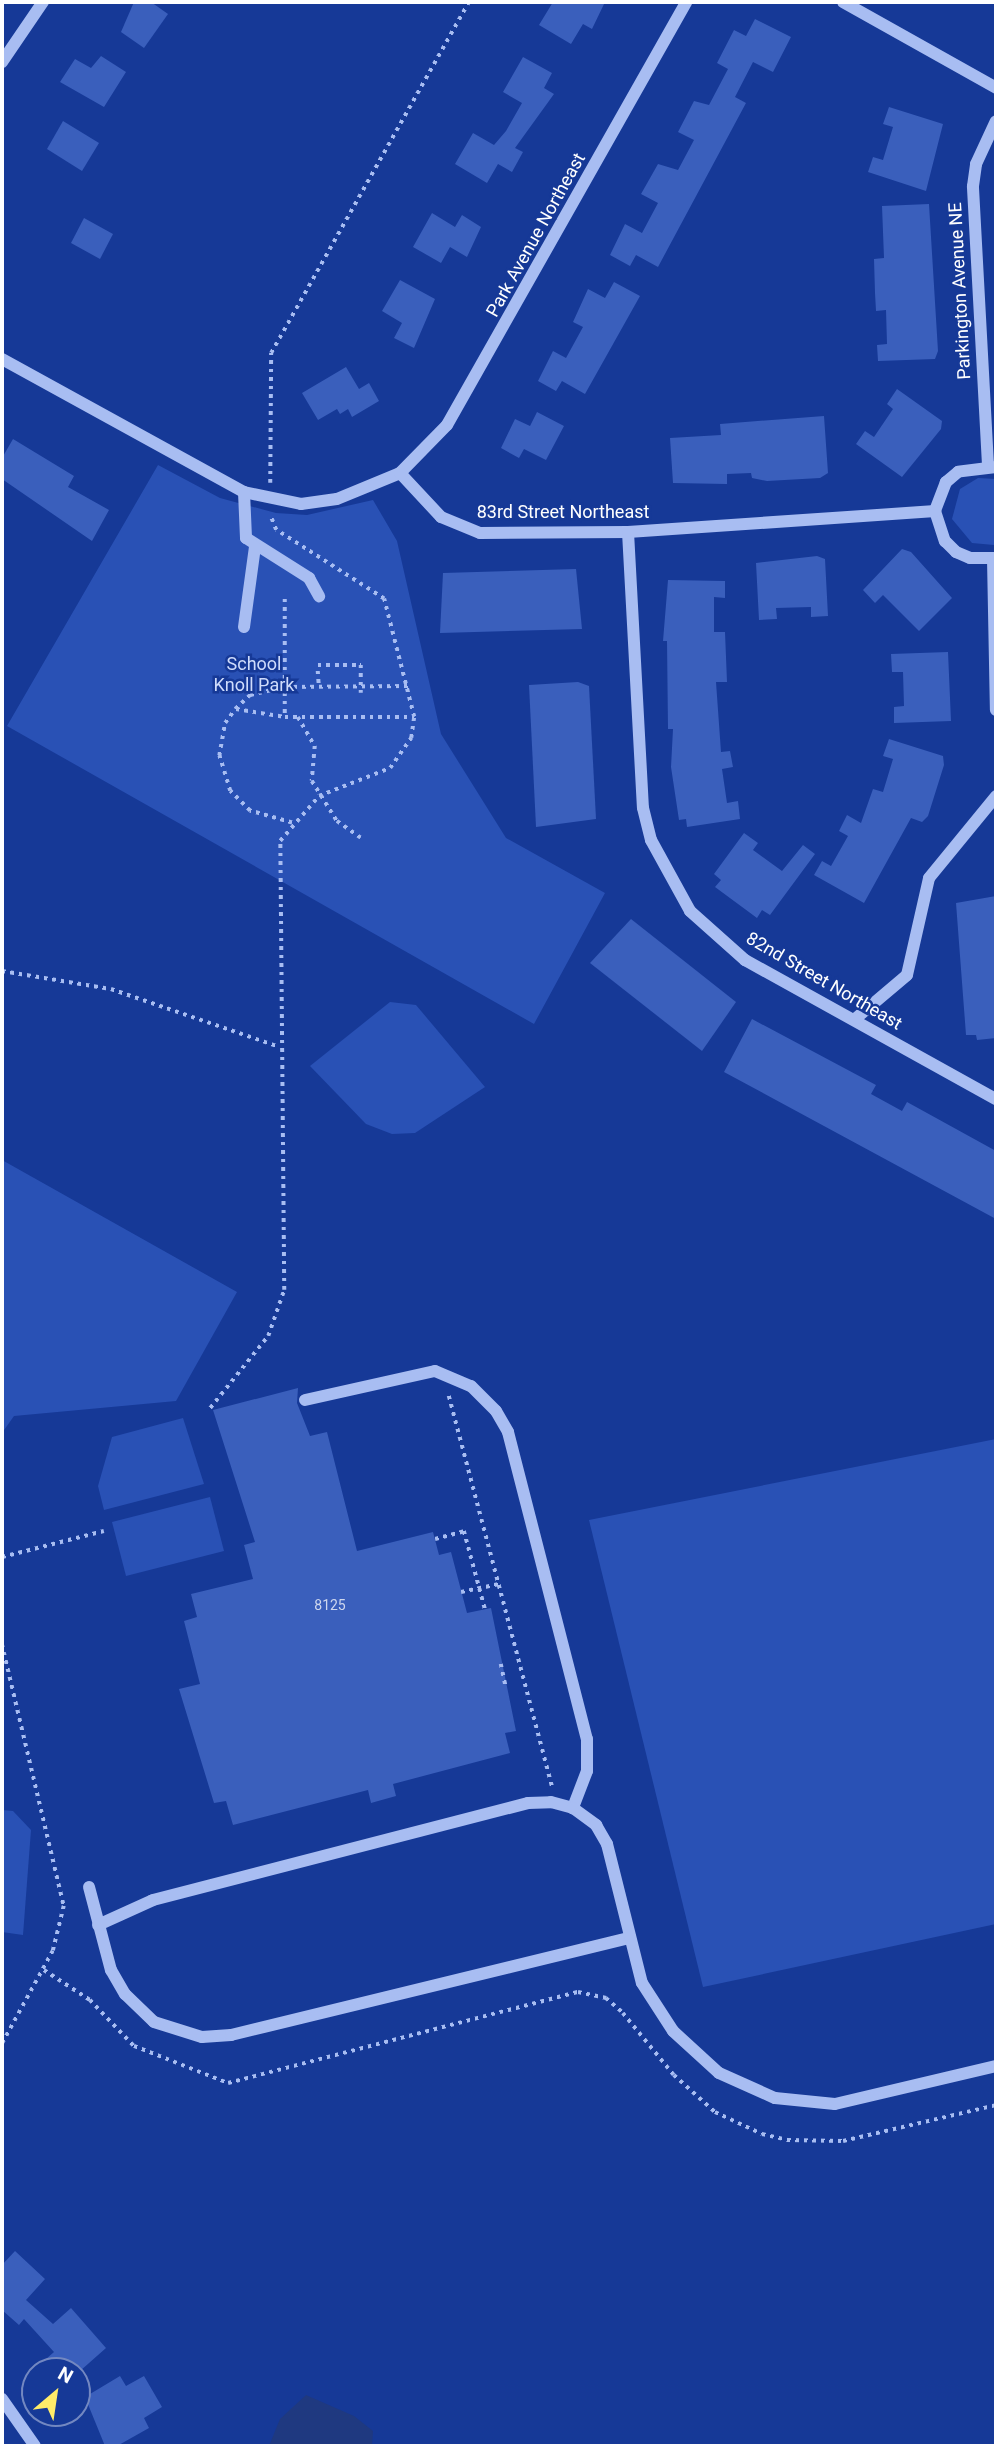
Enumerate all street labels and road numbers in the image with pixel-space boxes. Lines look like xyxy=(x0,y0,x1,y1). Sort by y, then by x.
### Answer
street label: Park Avenue Northeast xyxy=(482,149,590,321)
street label: Parkington Avenue NE xyxy=(945,202,975,380)
street label: 83rd Street Northeast xyxy=(477,501,649,523)
street label: 82nd Street Northeast xyxy=(742,927,906,1035)

